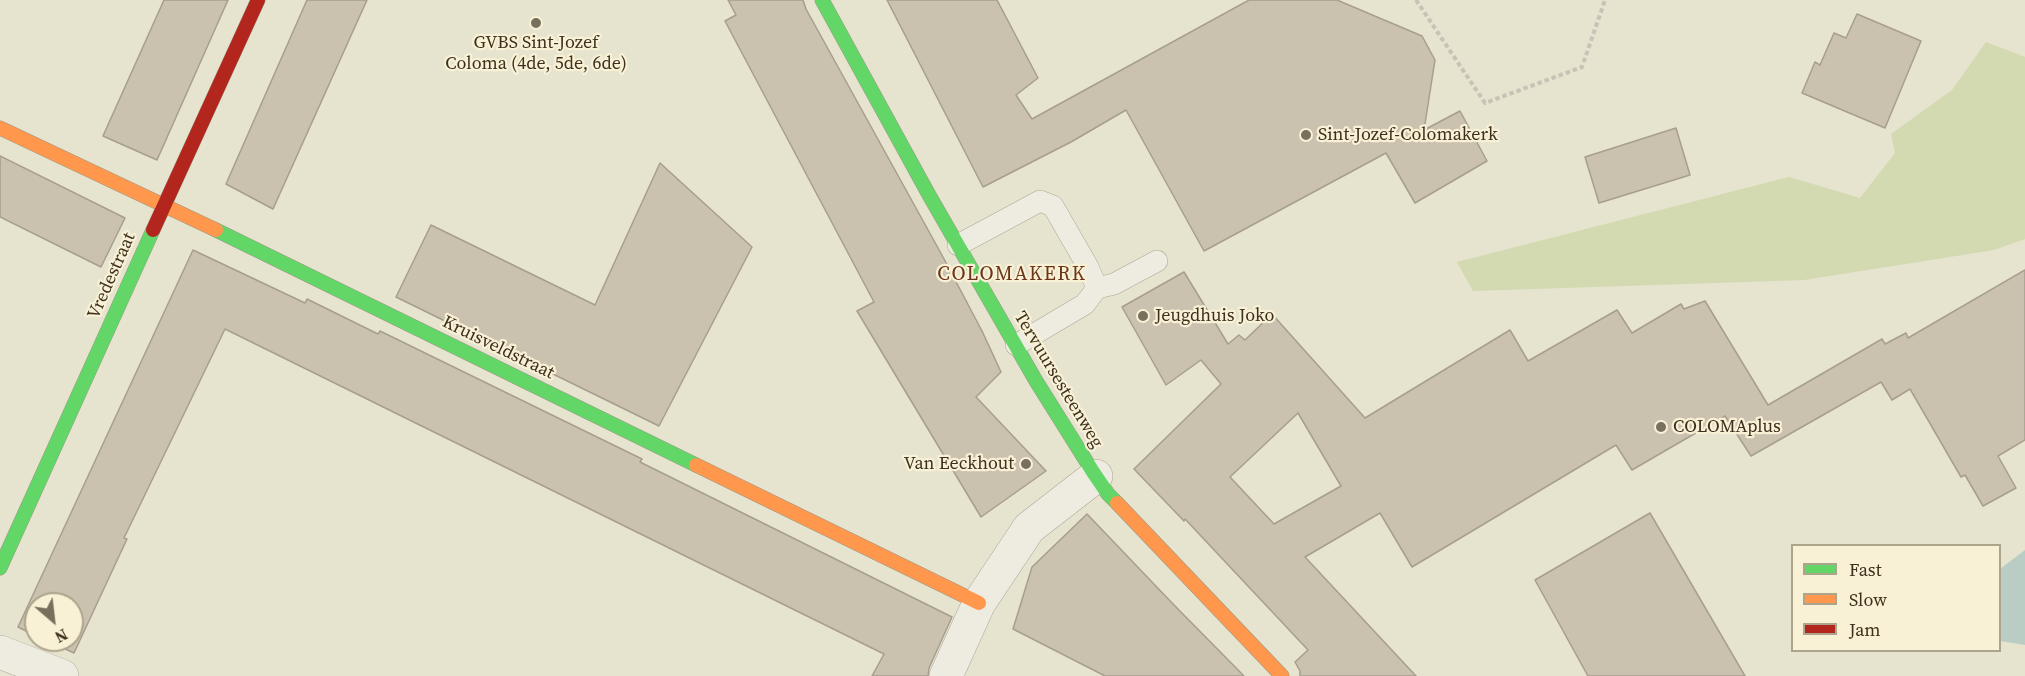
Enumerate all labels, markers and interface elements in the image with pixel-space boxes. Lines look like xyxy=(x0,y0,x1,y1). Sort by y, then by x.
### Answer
marker: GVBS Sint-Jozef Coloma (4de, 5de, 6de) xyxy=(529,16,543,30)
place label: GVBS Sint-Jozef Coloma (4de, 5de, 6de) xyxy=(445,32,627,74)
place label: Sint-Jozef-Colomakerk xyxy=(1318,124,1498,146)
marker: Sint-Jozef-Colomakerk xyxy=(1299,128,1313,142)
street label: Vredestraat xyxy=(83,229,141,323)
district label: COLOMAKERK xyxy=(937,263,1087,287)
place label: Jeugdhuis Joko xyxy=(1155,305,1274,327)
street label: Tervuursesteenweg xyxy=(1009,308,1107,452)
marker: Jeugdhuis Joko xyxy=(1136,309,1150,323)
street label: Kruisveldstraat xyxy=(439,312,557,384)
place label: COLOMAplus xyxy=(1673,416,1781,438)
marker: COLOMAplus xyxy=(1654,420,1668,434)
place label: Van Eeckhout xyxy=(904,453,1014,475)
marker: Van Eeckhout xyxy=(1019,457,1033,471)
legend xyxy=(1791,544,2001,652)
text: Fast xyxy=(1849,557,1882,582)
text: Slow xyxy=(1849,587,1887,612)
north arrow xyxy=(24,592,84,652)
text: Jam xyxy=(1849,617,1881,642)
text: N xyxy=(51,624,72,649)

